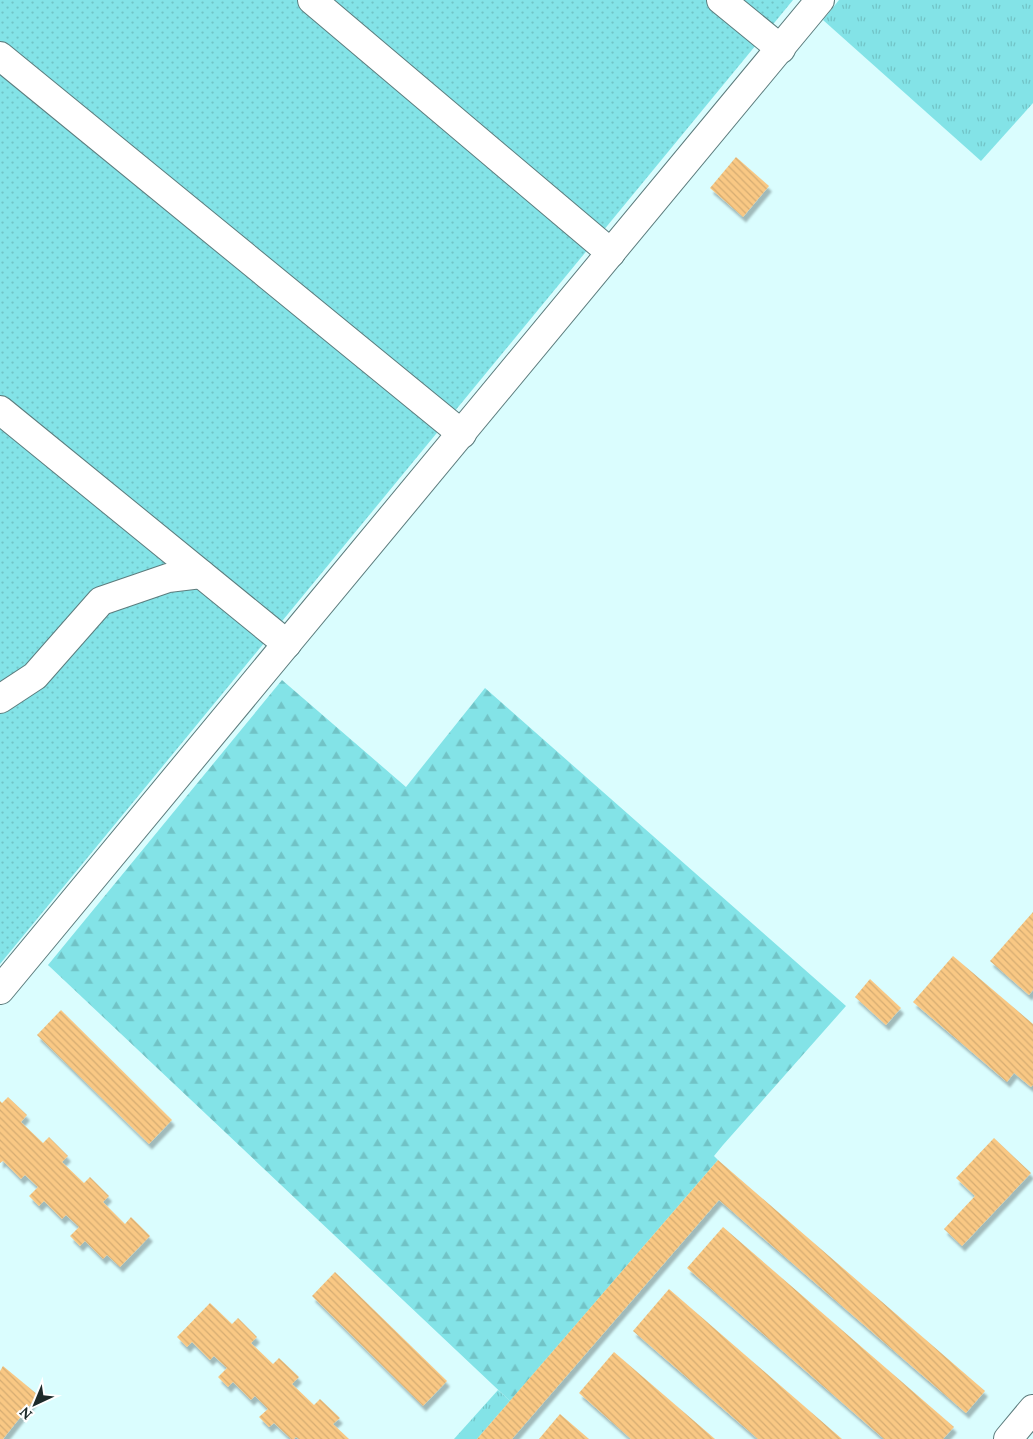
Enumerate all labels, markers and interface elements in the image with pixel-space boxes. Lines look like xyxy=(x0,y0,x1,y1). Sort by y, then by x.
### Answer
north arrow xyxy=(10,1379,60,1429)
text: N xyxy=(16,1403,36,1424)

